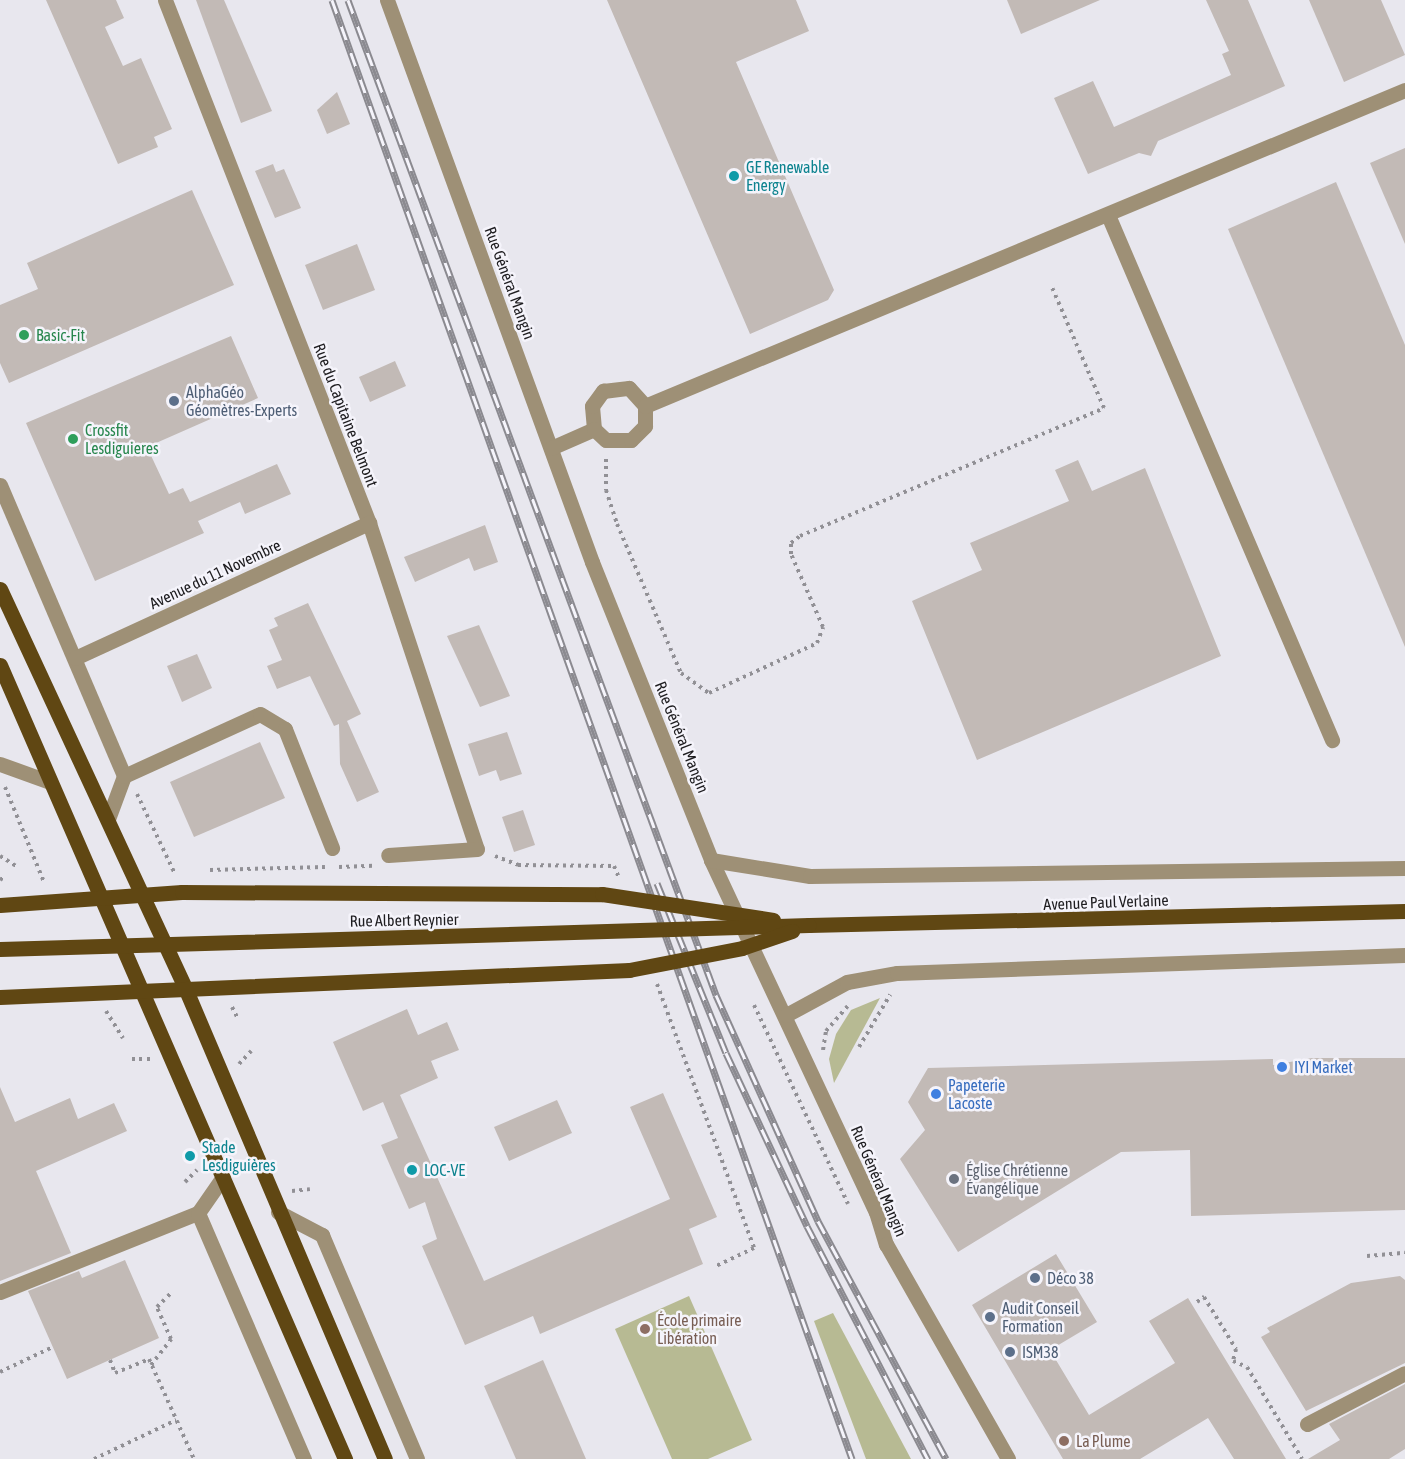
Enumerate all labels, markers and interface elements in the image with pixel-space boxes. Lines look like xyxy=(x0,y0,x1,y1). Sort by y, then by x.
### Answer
place label: GE Renewable Energy xyxy=(746,157,829,195)
marker: GE Renewable Energy xyxy=(727,169,741,183)
street label: Rue Général Mangin xyxy=(481,224,539,342)
place label: Basic-Fit xyxy=(36,325,85,345)
marker: Basic-Fit xyxy=(17,328,31,342)
street label: Rue du Capitaine Belmont xyxy=(310,341,382,489)
place label: AlphaGéo Géomètres-Experts xyxy=(186,382,297,420)
marker: AlphaGéo Géomètres-Experts xyxy=(167,394,181,408)
place label: Crossfit Lesdiguieres xyxy=(85,420,159,458)
marker: Crossfit Lesdiguieres xyxy=(66,432,80,446)
street label: Avenue du 11 Novembre xyxy=(146,535,284,613)
street label: Rue Général Mangin xyxy=(651,678,713,796)
street label: Avenue Paul Verlaine xyxy=(1043,890,1169,914)
street label: Rue Albert Reynier xyxy=(350,909,458,931)
place label: IYI Market xyxy=(1294,1057,1353,1077)
marker: IYI Market xyxy=(1275,1060,1289,1074)
place label: Papeterie Lacoste xyxy=(948,1075,1005,1113)
marker: Papeterie Lacoste xyxy=(929,1087,943,1101)
street label: Rue Général Mangin xyxy=(847,1123,911,1239)
place label: Stade Lesdiguières xyxy=(202,1137,276,1175)
marker: Stade Lesdiguières xyxy=(183,1149,197,1163)
place label: LOC-VE xyxy=(424,1160,465,1180)
place label: Église Chrétienne Évangélique xyxy=(966,1160,1068,1198)
marker: LOC-VE xyxy=(405,1163,419,1177)
marker: Église Chrétienne Évangélique xyxy=(947,1172,961,1186)
place label: Déco 38 xyxy=(1047,1268,1094,1288)
marker: Déco 38 xyxy=(1028,1271,1042,1285)
place label: Audit Conseil Formation xyxy=(1002,1298,1079,1336)
place label: École primaire Libération xyxy=(657,1310,741,1348)
marker: Audit Conseil Formation xyxy=(983,1310,997,1324)
marker: École primaire Libération xyxy=(638,1322,652,1336)
place label: ISM38 xyxy=(1022,1342,1059,1362)
marker: ISM38 xyxy=(1003,1345,1017,1359)
place label: La Plume xyxy=(1076,1431,1130,1451)
marker: La Plume xyxy=(1057,1434,1071,1448)

